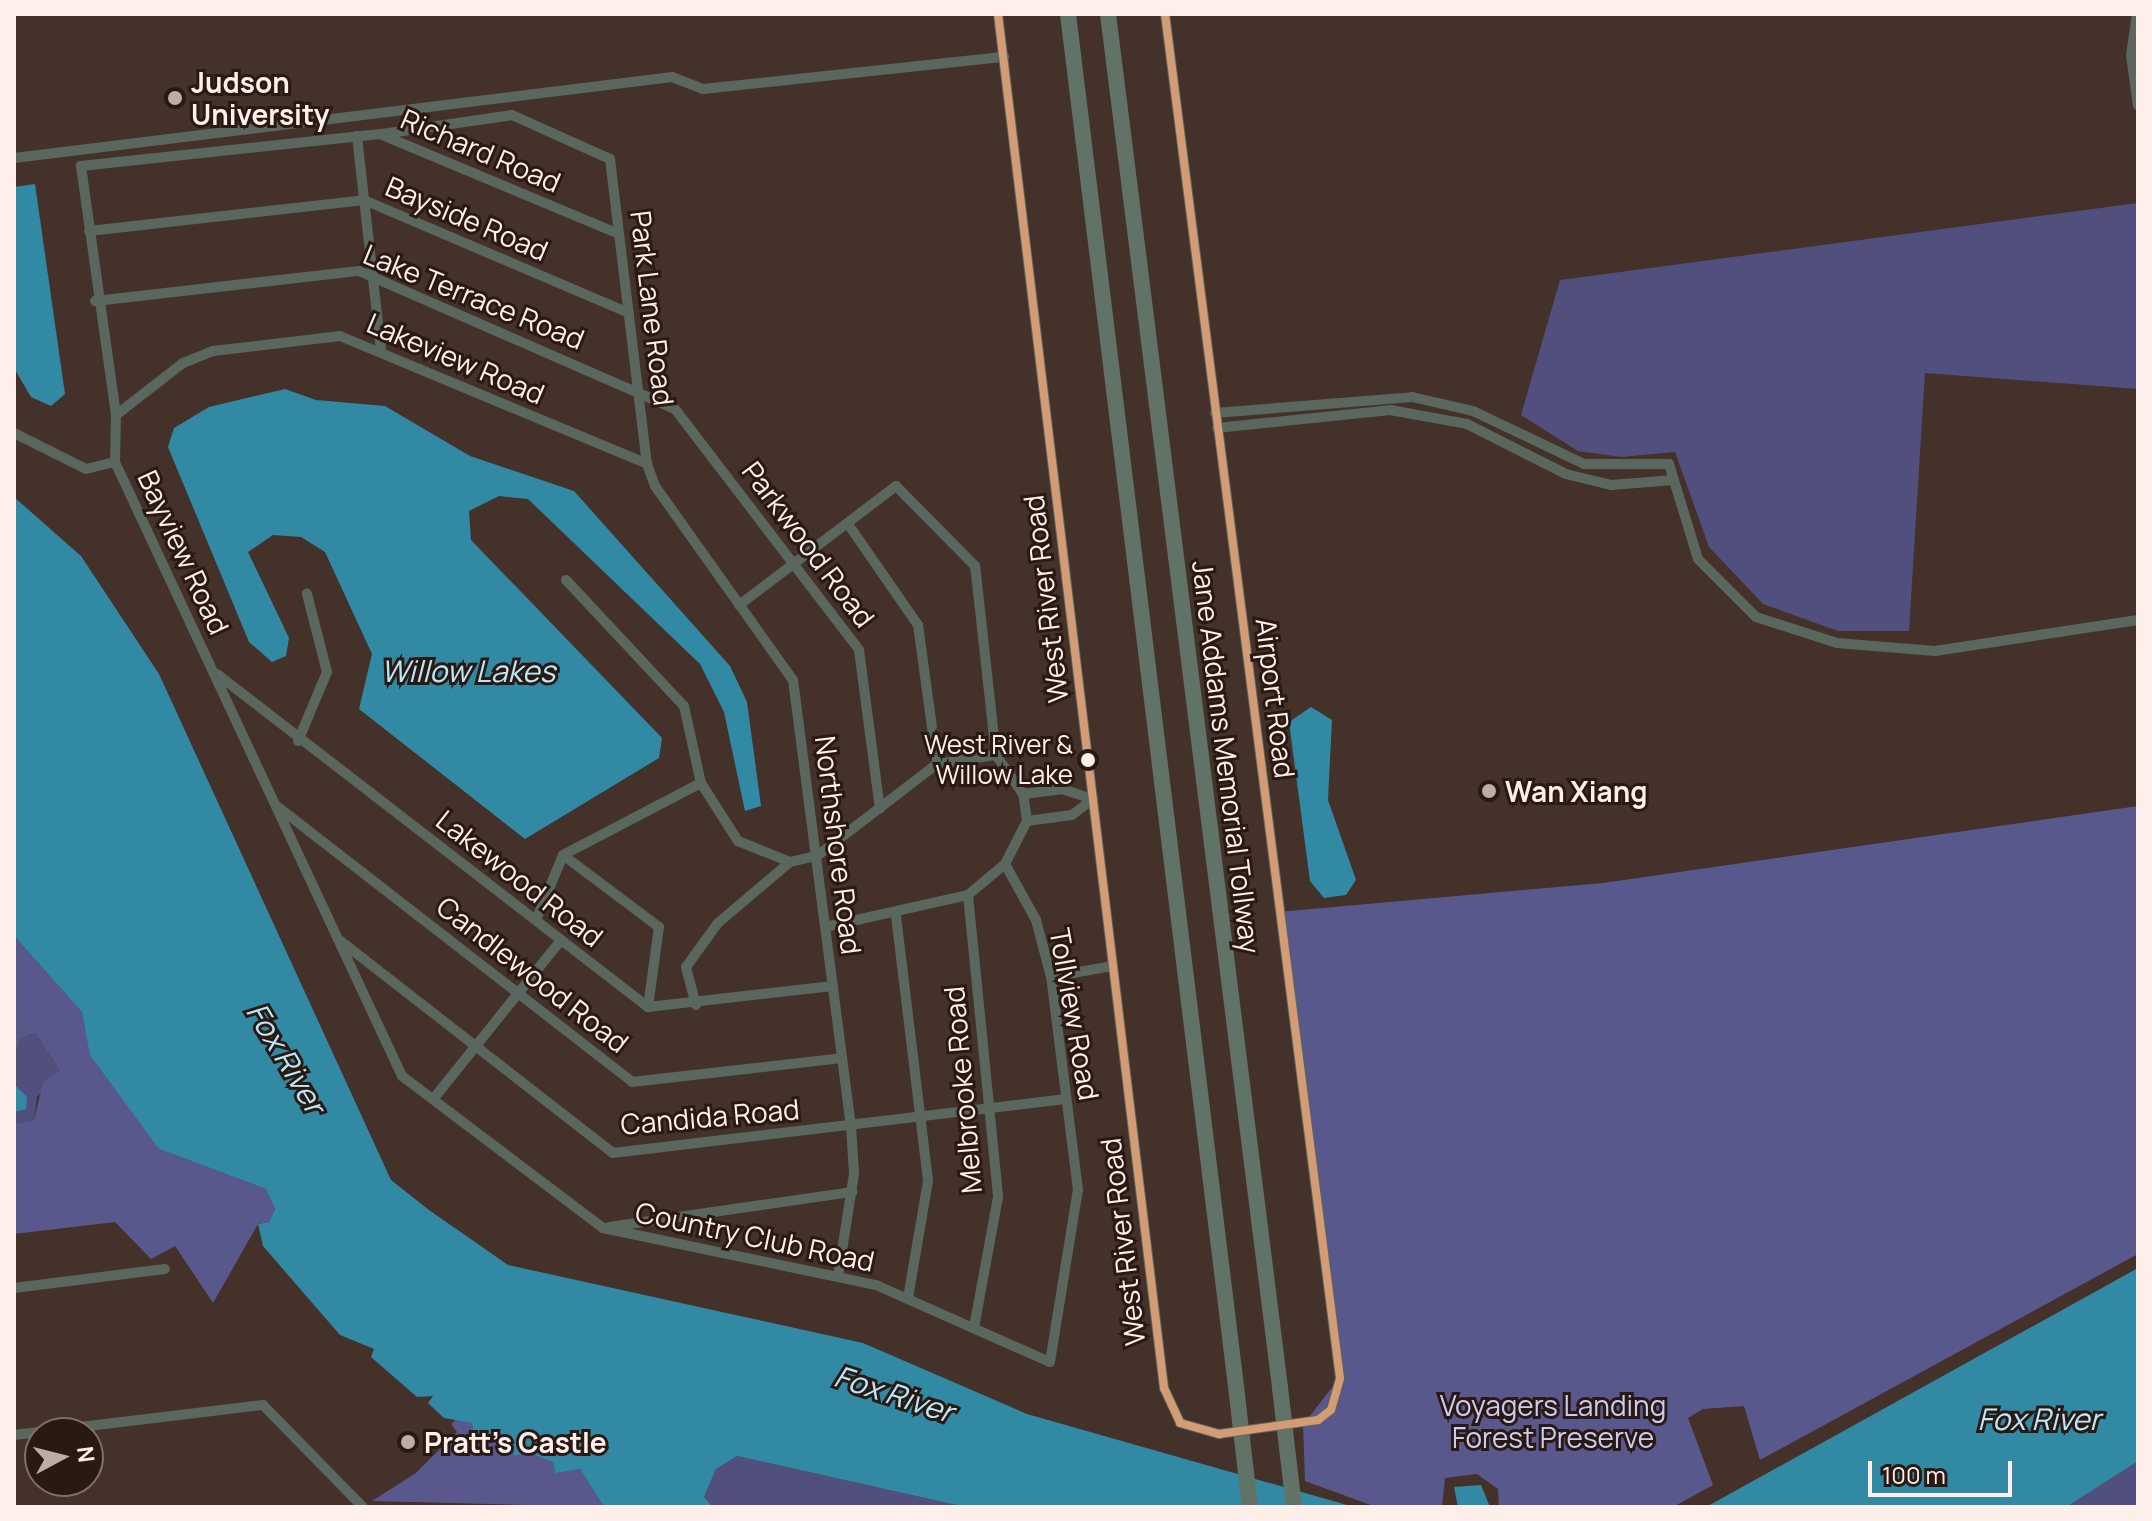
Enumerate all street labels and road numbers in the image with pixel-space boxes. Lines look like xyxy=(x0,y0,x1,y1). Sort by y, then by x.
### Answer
street label: Richard Road xyxy=(396,101,566,199)
street label: Bayside Road xyxy=(381,169,553,267)
street label: Park Lane Road xyxy=(624,209,682,407)
street label: Lake Terrace Road xyxy=(359,236,589,356)
street label: Lakeview Road xyxy=(362,306,550,410)
street label: Parkwood Road xyxy=(736,455,882,633)
street label: Bayview Road xyxy=(131,465,237,639)
street label: West River Road xyxy=(1016,493,1074,705)
street label: Jane Addams Memorial Tollway xyxy=(1186,559,1268,955)
street label: Airport Road xyxy=(1250,616,1302,780)
street label: Northshore Road xyxy=(809,734,869,956)
street label: Lakewood Road xyxy=(430,803,610,953)
street label: Candlewood Road xyxy=(431,889,635,1059)
street label: Tollview Road xyxy=(1043,925,1107,1103)
street label: Melbrooke Road xyxy=(936,985,988,1195)
street label: Candida Road xyxy=(619,1091,801,1141)
street label: West River Road xyxy=(1093,1136,1151,1348)
street label: Country Club Road xyxy=(633,1194,877,1278)

